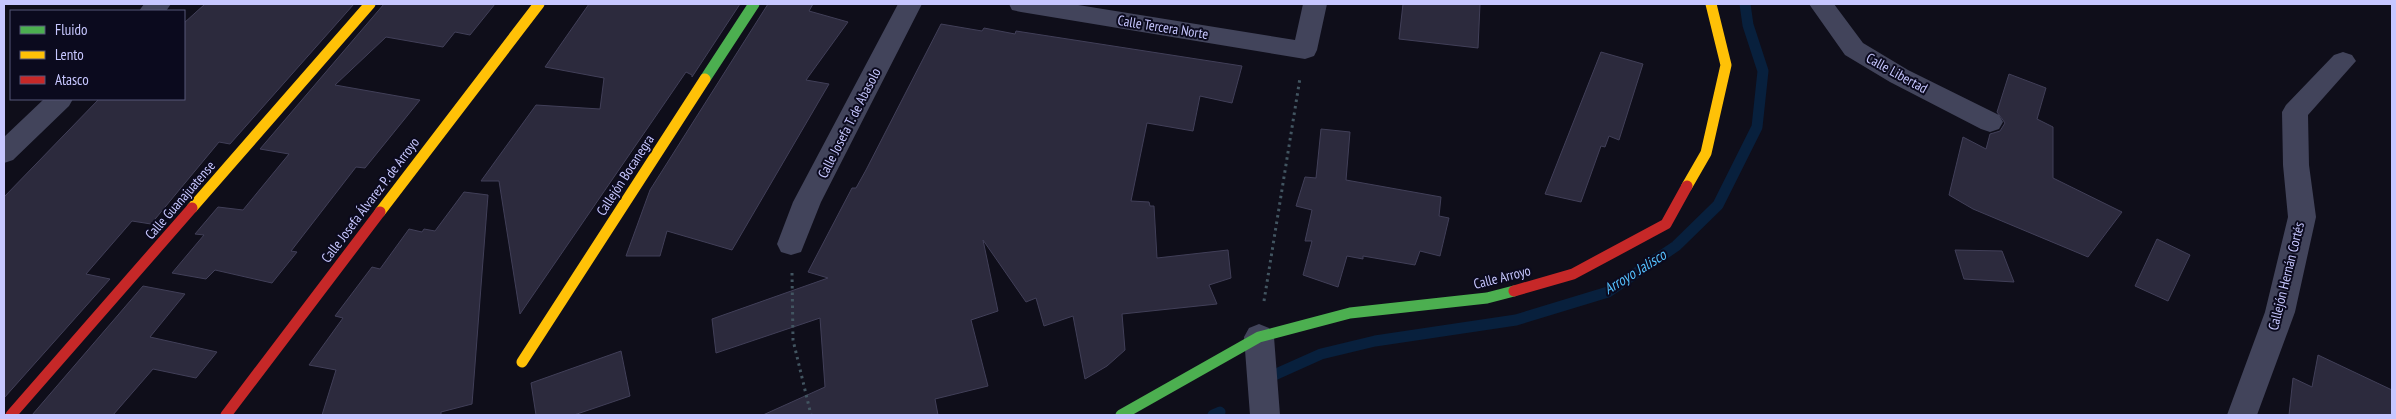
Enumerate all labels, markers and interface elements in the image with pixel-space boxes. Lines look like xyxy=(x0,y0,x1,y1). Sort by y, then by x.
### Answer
legend xyxy=(10,10,185,100)
street label: Calle Tercera Norte xyxy=(1116,11,1210,43)
text: Fluido xyxy=(55,20,87,39)
text: Lento xyxy=(55,45,84,64)
street label: Calle Libertad xyxy=(1863,49,1931,97)
street label: Calle Josefa T. de Abasolo xyxy=(813,65,885,181)
text: Atasco xyxy=(55,70,89,89)
street label: Callejón Bocanegra xyxy=(592,131,658,219)
street label: Calle Josefa Álvarez P. de Arroyo xyxy=(317,134,423,266)
street label: Calle Guanajuatense xyxy=(141,157,219,243)
street label: Callejón Hernán Cortés xyxy=(2264,220,2308,332)
water label: Arroyo Jalisco xyxy=(1600,244,1671,298)
street label: Calle Arroyo xyxy=(1472,261,1532,293)

